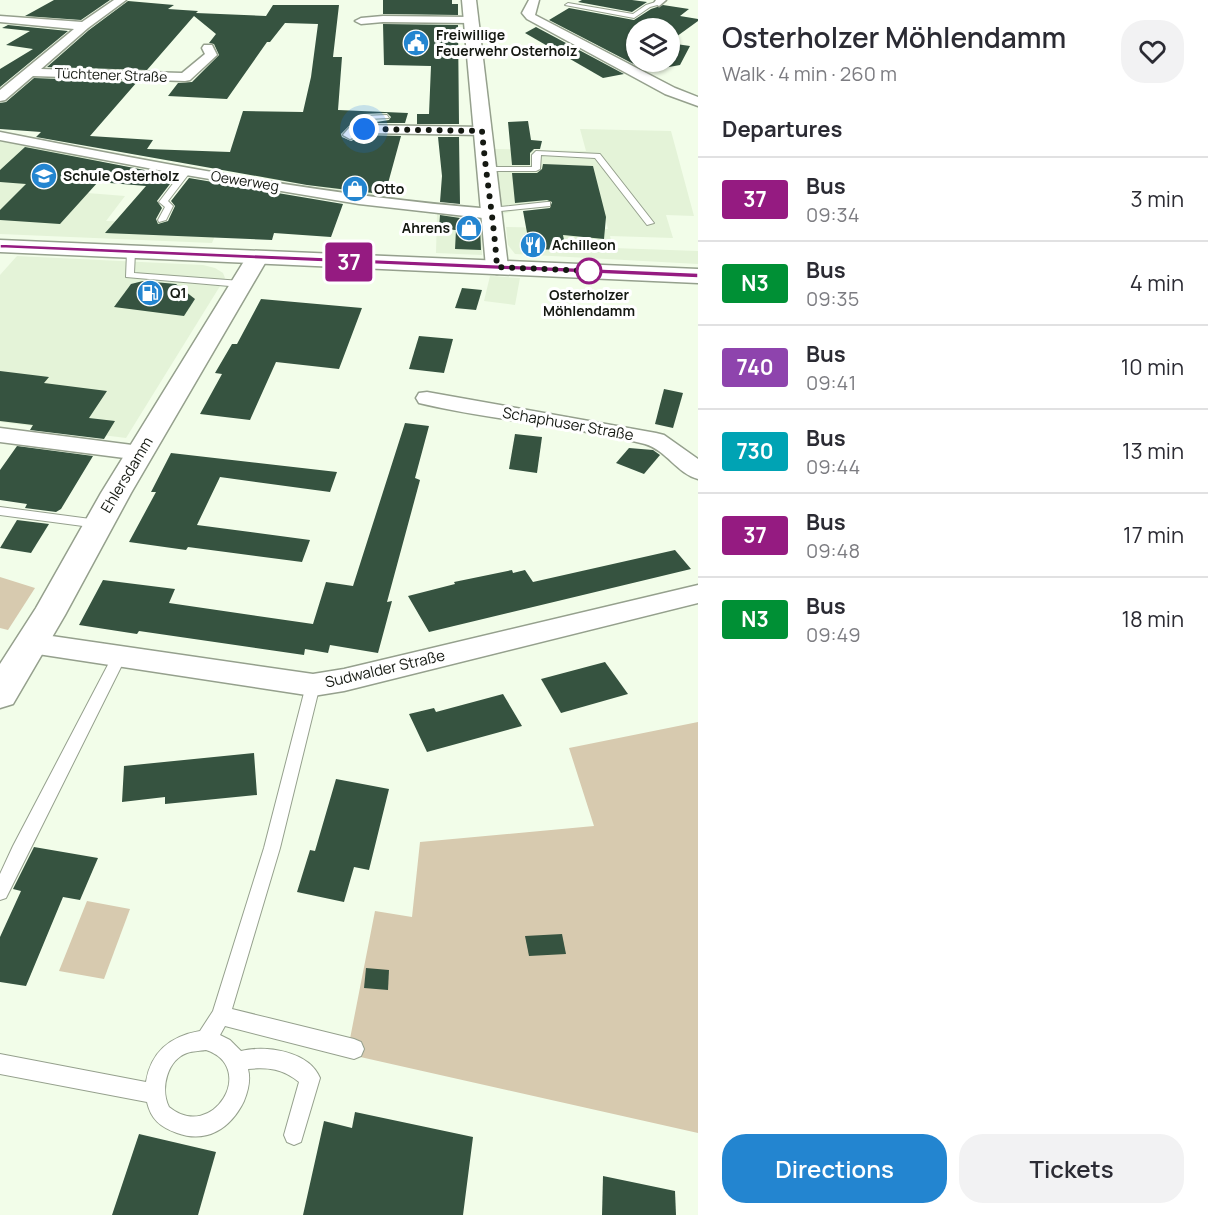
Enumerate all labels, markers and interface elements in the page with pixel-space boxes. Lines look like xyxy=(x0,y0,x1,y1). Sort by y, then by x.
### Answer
map controls xyxy=(626,18,680,72)
button: layers xyxy=(626,18,680,72)
text: Osterholzer Möhlendamm xyxy=(722,18,1066,56)
button: heart xyxy=(1121,20,1184,83)
place label: Freiwillige Feuerwehr Osterholz xyxy=(436,25,577,60)
public building icon: Freiwillige Feuerwehr Osterholz xyxy=(401,28,431,58)
text: Walk · 4 min · 260 m xyxy=(722,60,897,87)
street label: Tüchtener Straße xyxy=(54,63,168,86)
your location xyxy=(349,114,379,144)
text: Departures xyxy=(722,114,842,144)
school or university icon: Schule Osterholz xyxy=(29,161,59,191)
place label: Schule Osterholz xyxy=(63,166,180,185)
street label: Oewerweg xyxy=(210,166,280,195)
text: Bus xyxy=(806,171,846,201)
shop icon: Otto xyxy=(340,174,370,204)
place label: Otto xyxy=(374,179,405,198)
text: 3 min xyxy=(1131,184,1184,214)
text: 37 xyxy=(743,185,767,213)
text: 09:34 xyxy=(806,201,859,228)
shop icon: Ahrens xyxy=(454,213,484,243)
place label: Ahrens xyxy=(402,218,450,237)
restaurant icon: Achilleon xyxy=(518,230,548,260)
place label: Achilleon xyxy=(552,235,616,254)
line badge: 37 xyxy=(322,242,376,282)
text: 37 xyxy=(337,248,361,276)
text: Bus xyxy=(806,255,846,285)
marker: Osterholzer Möhlendamm xyxy=(576,258,602,284)
text: 4 min xyxy=(1130,268,1184,298)
text: N3 xyxy=(741,269,769,297)
fuel station icon: Q1 xyxy=(135,278,165,308)
place label: Q1 xyxy=(170,283,187,302)
place label: Osterholzer Möhlendamm xyxy=(543,285,635,320)
text: 09:35 xyxy=(806,285,859,312)
text: Bus xyxy=(806,339,846,369)
text: 10 min xyxy=(1121,352,1184,382)
text: 740 xyxy=(737,353,773,381)
text: 09:41 xyxy=(806,369,856,396)
street label: Schaphuser Straße xyxy=(501,402,636,445)
text: Bus xyxy=(806,423,846,453)
street label: Ehlersdamm xyxy=(96,433,158,517)
text: 13 min xyxy=(1122,436,1184,466)
text: 730 xyxy=(736,437,774,465)
text: 09:44 xyxy=(806,453,860,480)
text: Bus xyxy=(806,507,846,537)
text: 17 min xyxy=(1123,520,1184,550)
text: 37 xyxy=(743,521,767,549)
text: 09:48 xyxy=(806,537,860,564)
text: Bus xyxy=(806,591,846,621)
text: 18 min xyxy=(1121,604,1184,634)
text: N3 xyxy=(741,605,769,633)
text: 09:49 xyxy=(806,621,861,648)
street label: Sudwalder Straße xyxy=(323,644,447,693)
button: Directions xyxy=(722,1134,947,1203)
button: Tickets xyxy=(959,1134,1184,1203)

